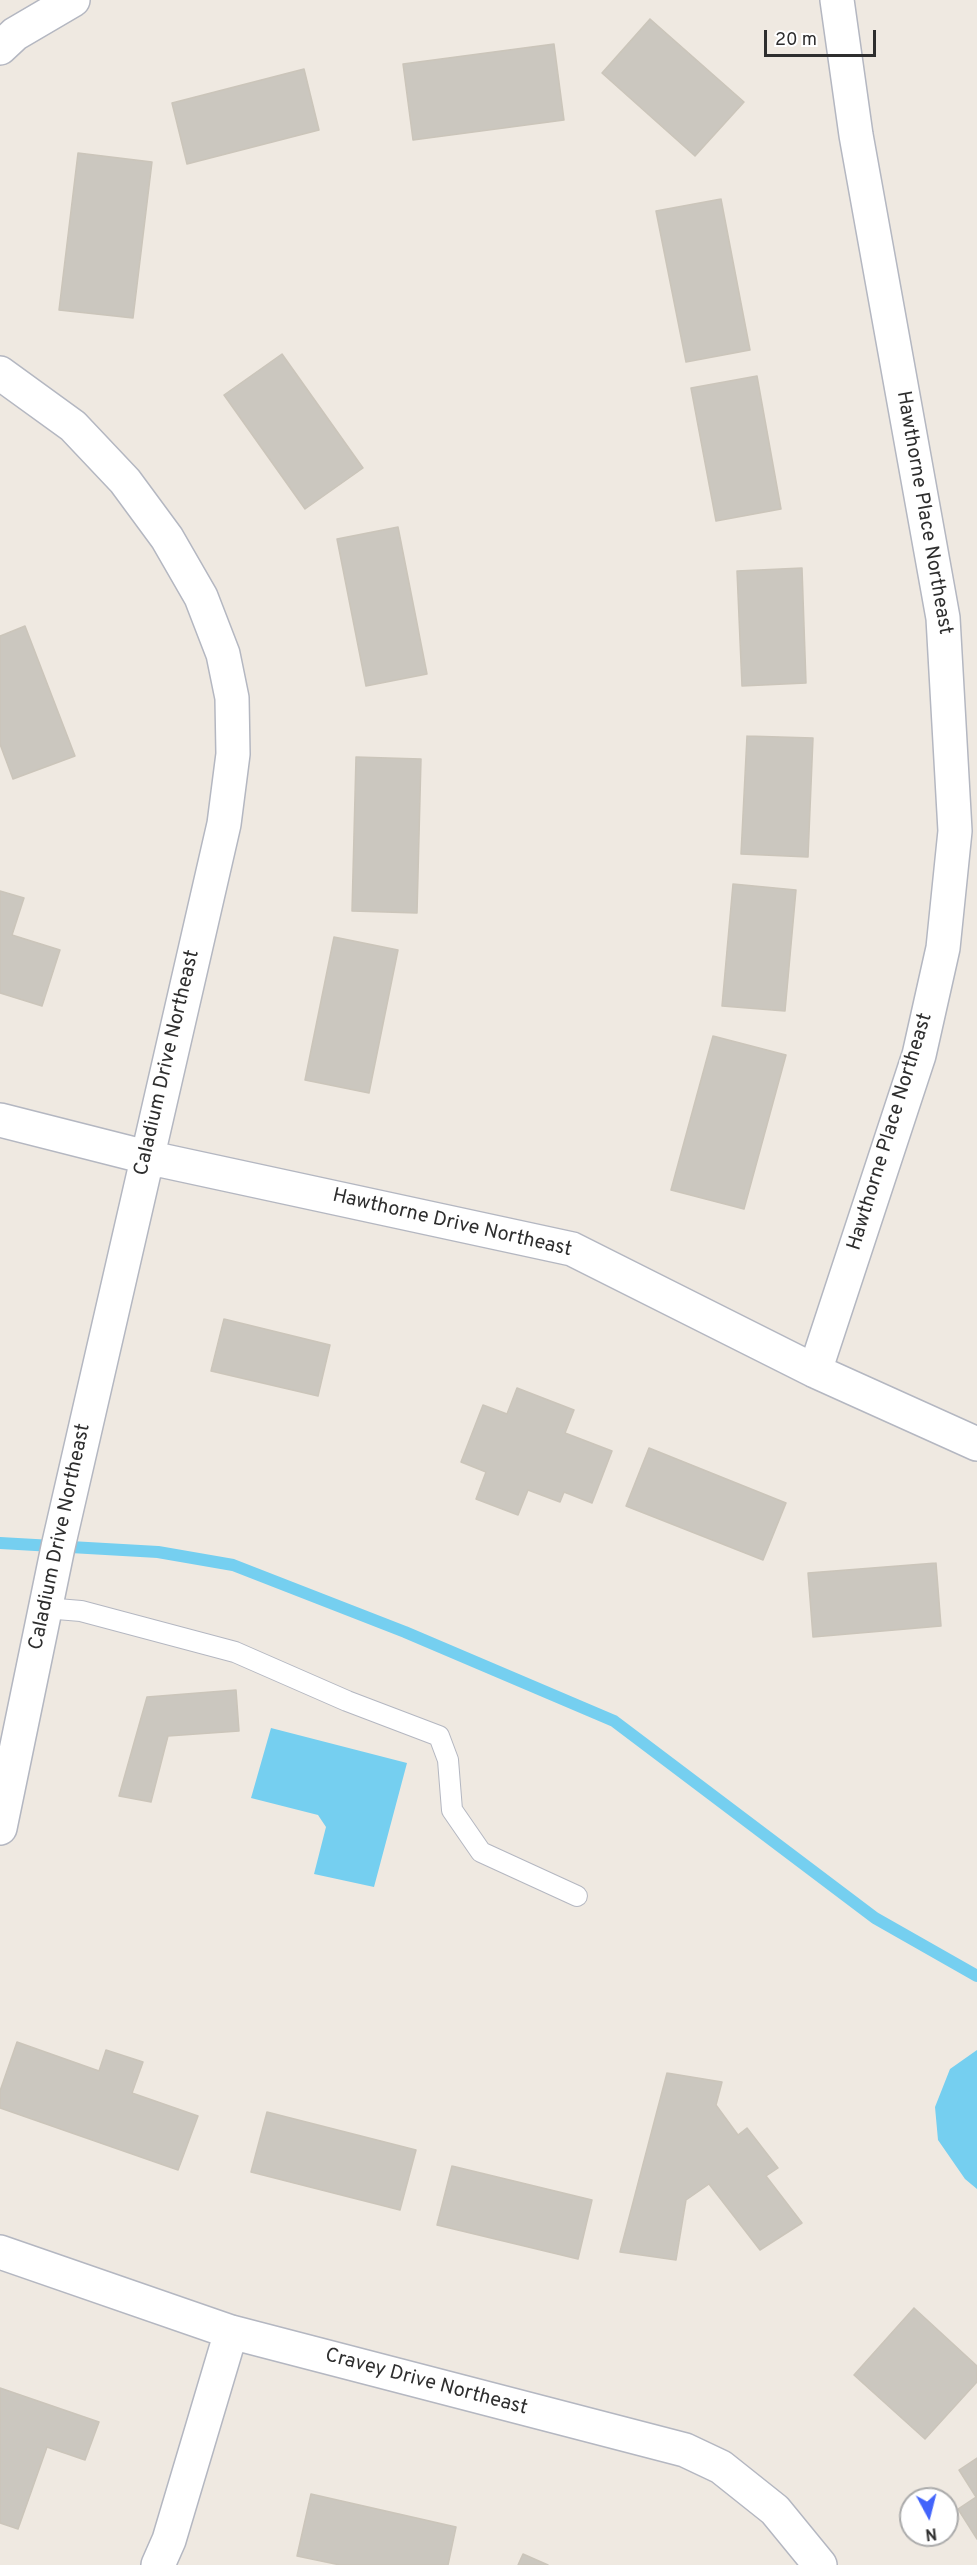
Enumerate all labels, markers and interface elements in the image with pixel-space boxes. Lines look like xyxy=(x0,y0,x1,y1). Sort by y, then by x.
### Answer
scale bar xyxy=(767,18,880,56)
text: 20 m xyxy=(775,29,817,52)
street label: Hawthorne Place Northeast xyxy=(890,389,956,637)
street label: Caladium Drive Northeast xyxy=(130,948,206,1178)
street label: Hawthorne Place Northeast xyxy=(843,1010,939,1254)
street label: Hawthorne Drive Northeast xyxy=(330,1185,574,1263)
street label: Caladium Drive Northeast xyxy=(25,1422,97,1652)
street label: Cravey Drive Northeast xyxy=(322,2344,530,2422)
north arrow xyxy=(899,2487,959,2547)
text: N xyxy=(924,2522,938,2544)

